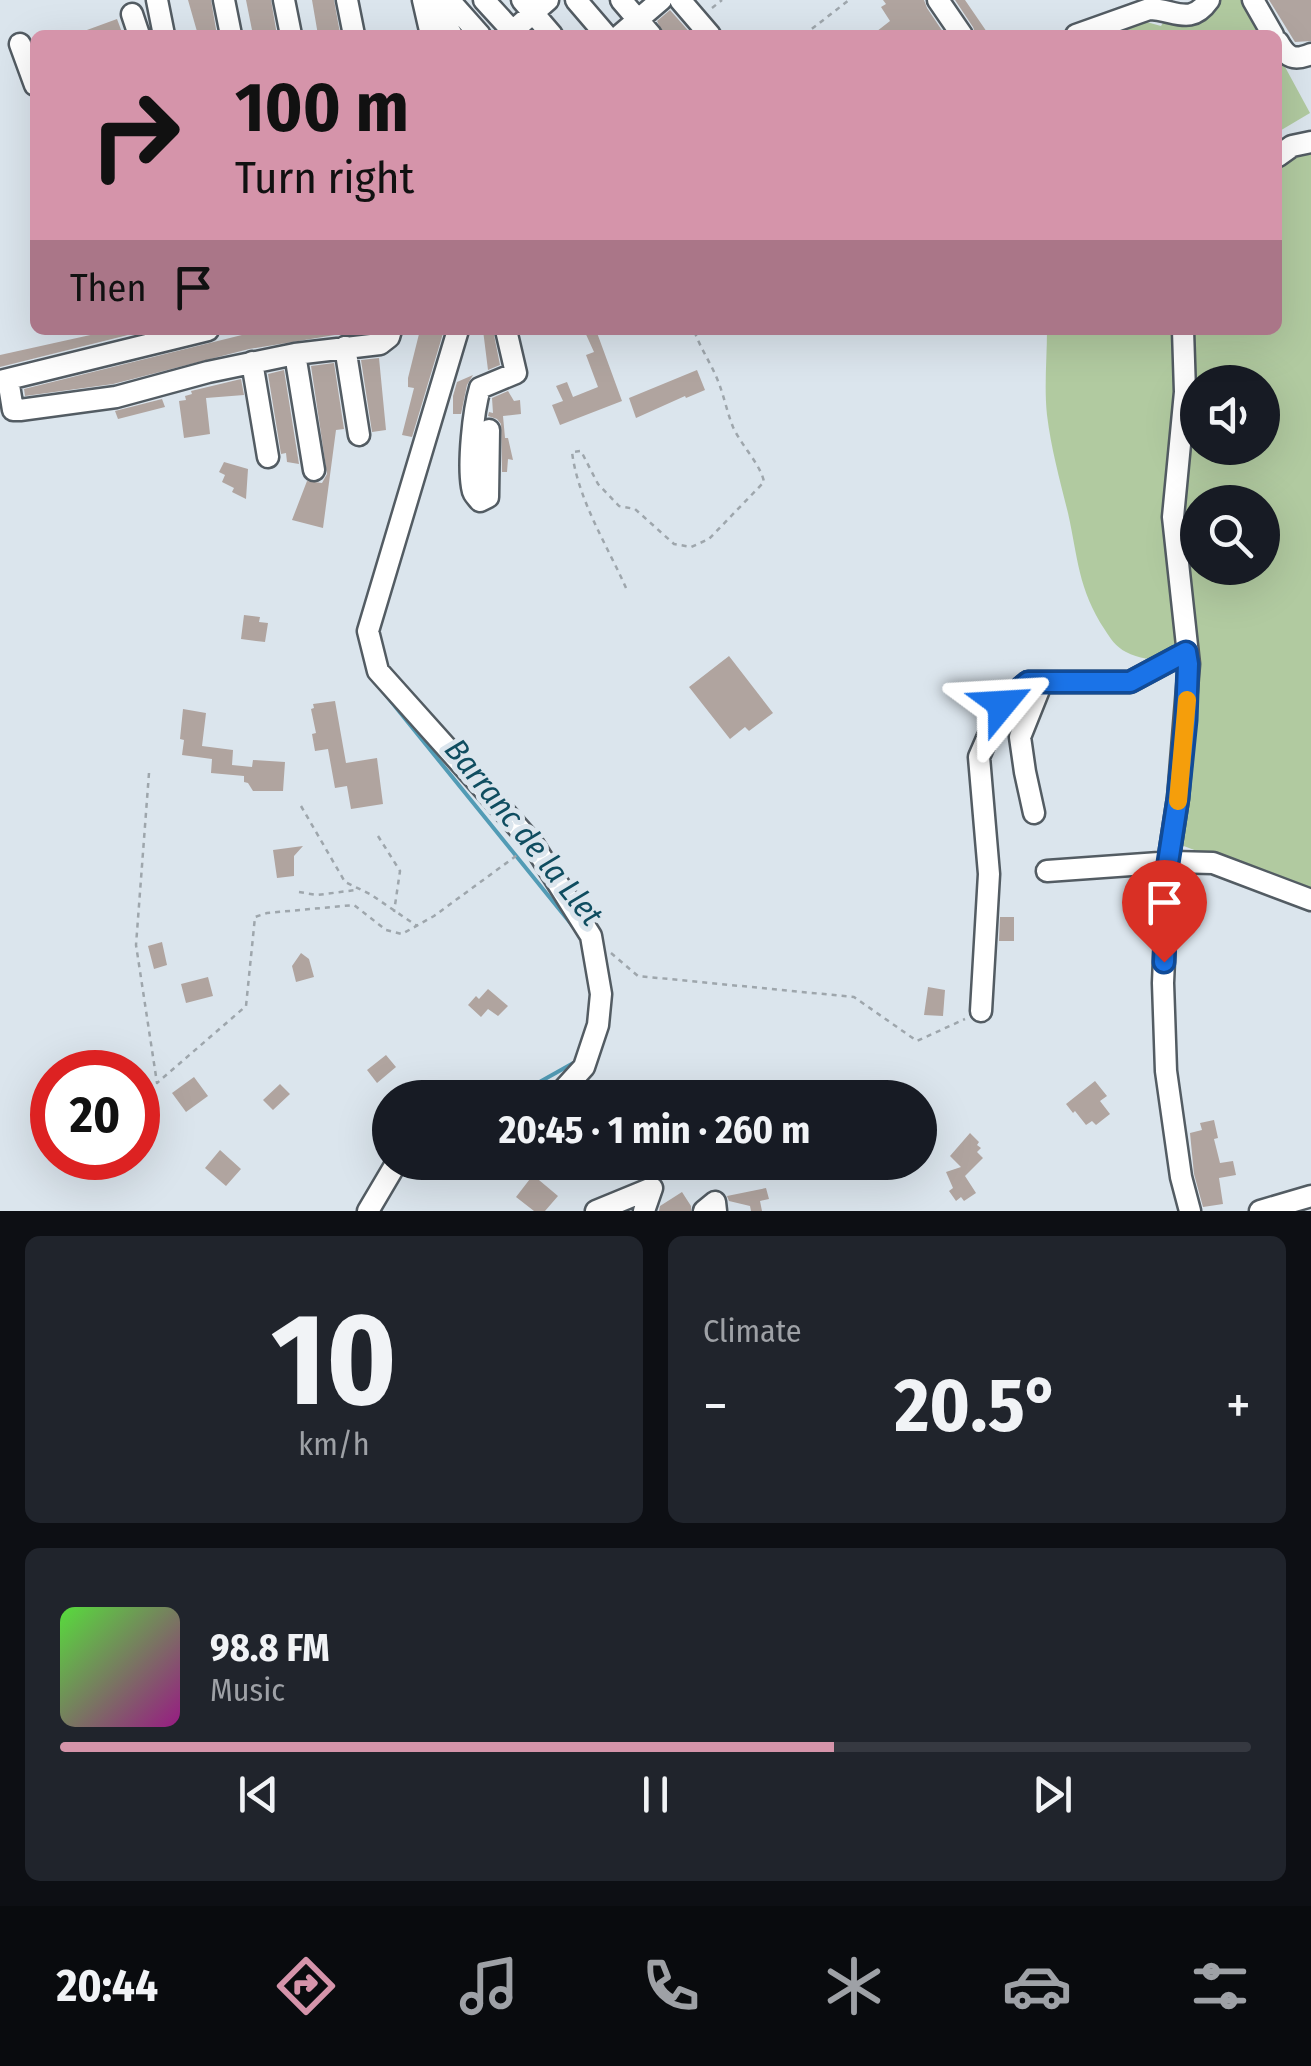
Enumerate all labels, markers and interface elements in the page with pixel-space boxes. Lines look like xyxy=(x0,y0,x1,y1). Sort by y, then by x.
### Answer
text: 100 m xyxy=(235,66,409,150)
icon: right xyxy=(70,70,200,200)
text: Turn right xyxy=(235,151,414,205)
icon: arrive xyxy=(166,260,221,315)
text: Then xyxy=(70,265,146,311)
map controls xyxy=(1180,365,1280,585)
button: sound xyxy=(1180,365,1280,465)
button: search xyxy=(1180,485,1280,585)
position arrow xyxy=(950,652,1054,756)
water label: Barranc de la Llet xyxy=(437,731,611,933)
pin xyxy=(1122,860,1207,963)
icon: arrive xyxy=(1137,875,1192,930)
speed limit sign: 20 xyxy=(30,1050,160,1180)
text: 20:45 · 1 min · 260 m xyxy=(499,1107,810,1153)
text: 10 xyxy=(271,1282,397,1438)
text: Climate xyxy=(703,1312,802,1350)
text: 20.5° xyxy=(895,1361,1059,1451)
text: − xyxy=(703,1373,728,1439)
text: + xyxy=(1226,1373,1251,1439)
text: km/h xyxy=(298,1425,370,1463)
text: 98.8 FM xyxy=(210,1625,330,1671)
text: Music xyxy=(210,1671,285,1709)
icon: previous xyxy=(231,1767,286,1822)
icon: pause xyxy=(628,1767,683,1822)
icon: next xyxy=(1025,1767,1080,1822)
icon: directions xyxy=(271,1951,341,2021)
icon: music xyxy=(454,1951,524,2021)
icon: phone xyxy=(636,1951,706,2021)
icon: climate xyxy=(819,1951,889,2021)
icon: car xyxy=(1002,1951,1072,2021)
icon: filters xyxy=(1185,1951,1255,2021)
text: 20:44 xyxy=(56,1959,158,2013)

